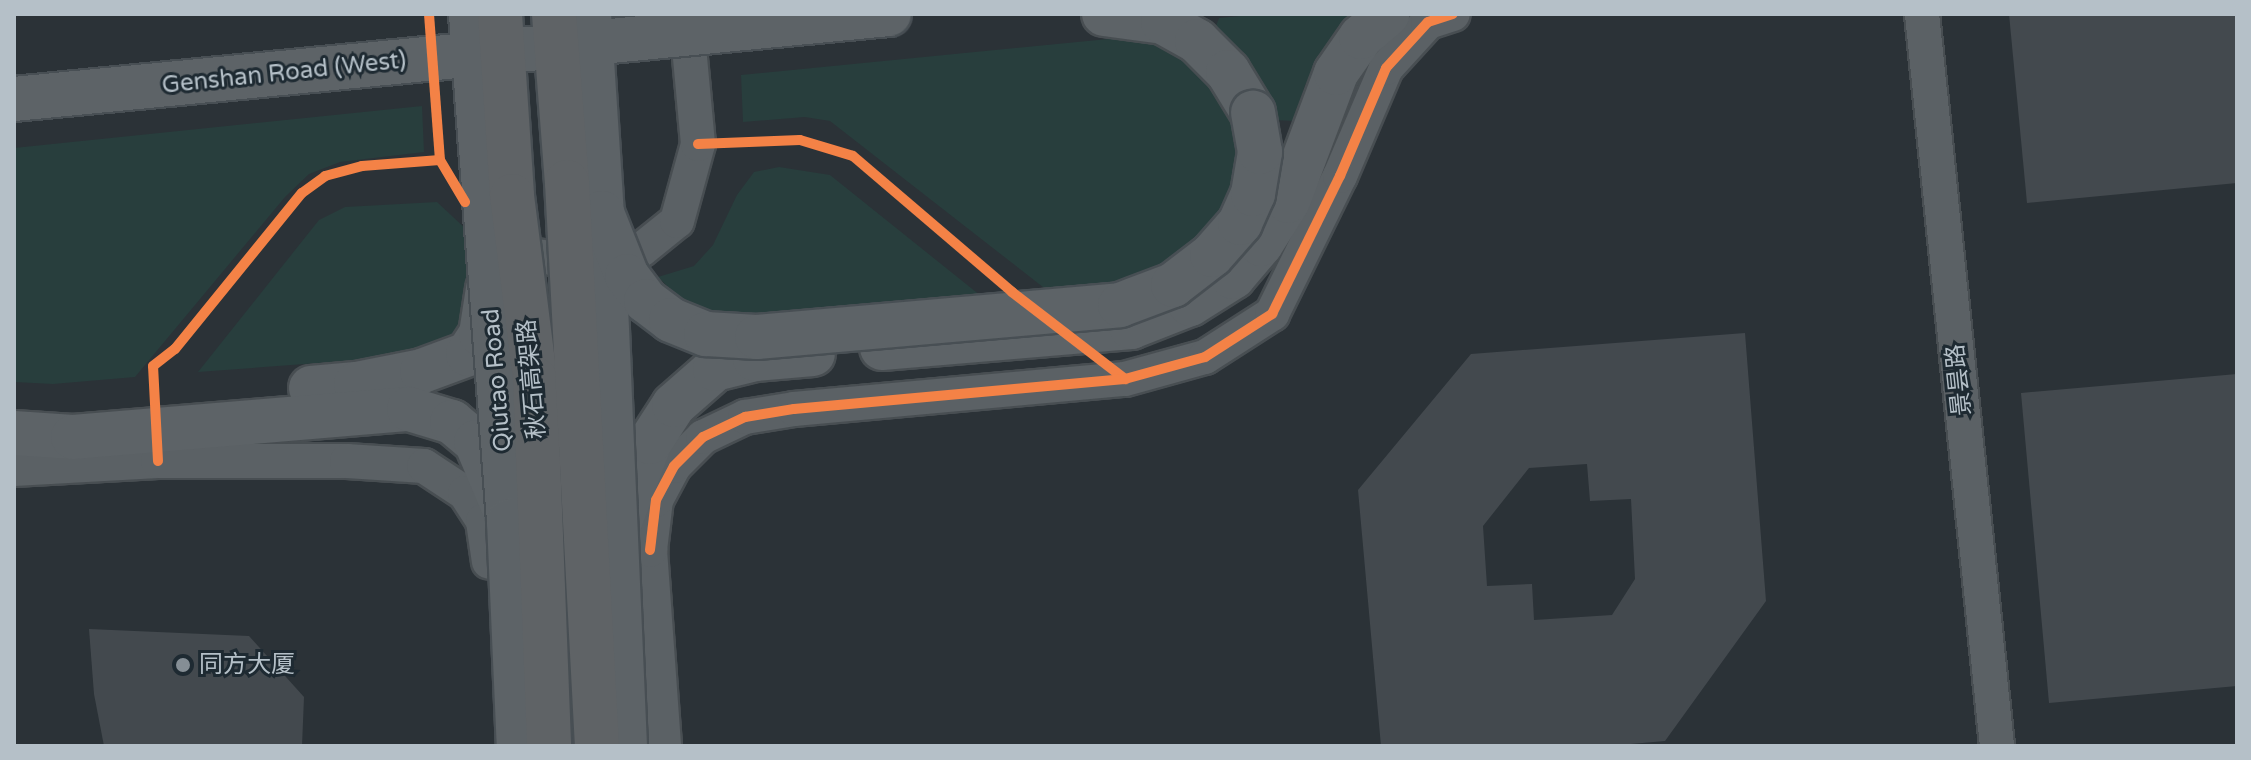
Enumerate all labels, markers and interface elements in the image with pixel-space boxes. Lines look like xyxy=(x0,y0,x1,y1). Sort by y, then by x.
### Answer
street label: Genshan Road (West) xyxy=(160,46,408,100)
street label: Qiutao Road xyxy=(476,307,518,453)
street label: 秋石高架路 xyxy=(512,318,552,440)
street label: 景昙路 xyxy=(1941,343,1977,417)
place label: 同方大厦 xyxy=(199,651,295,679)
marker: 同方大厦 xyxy=(174,656,192,674)

